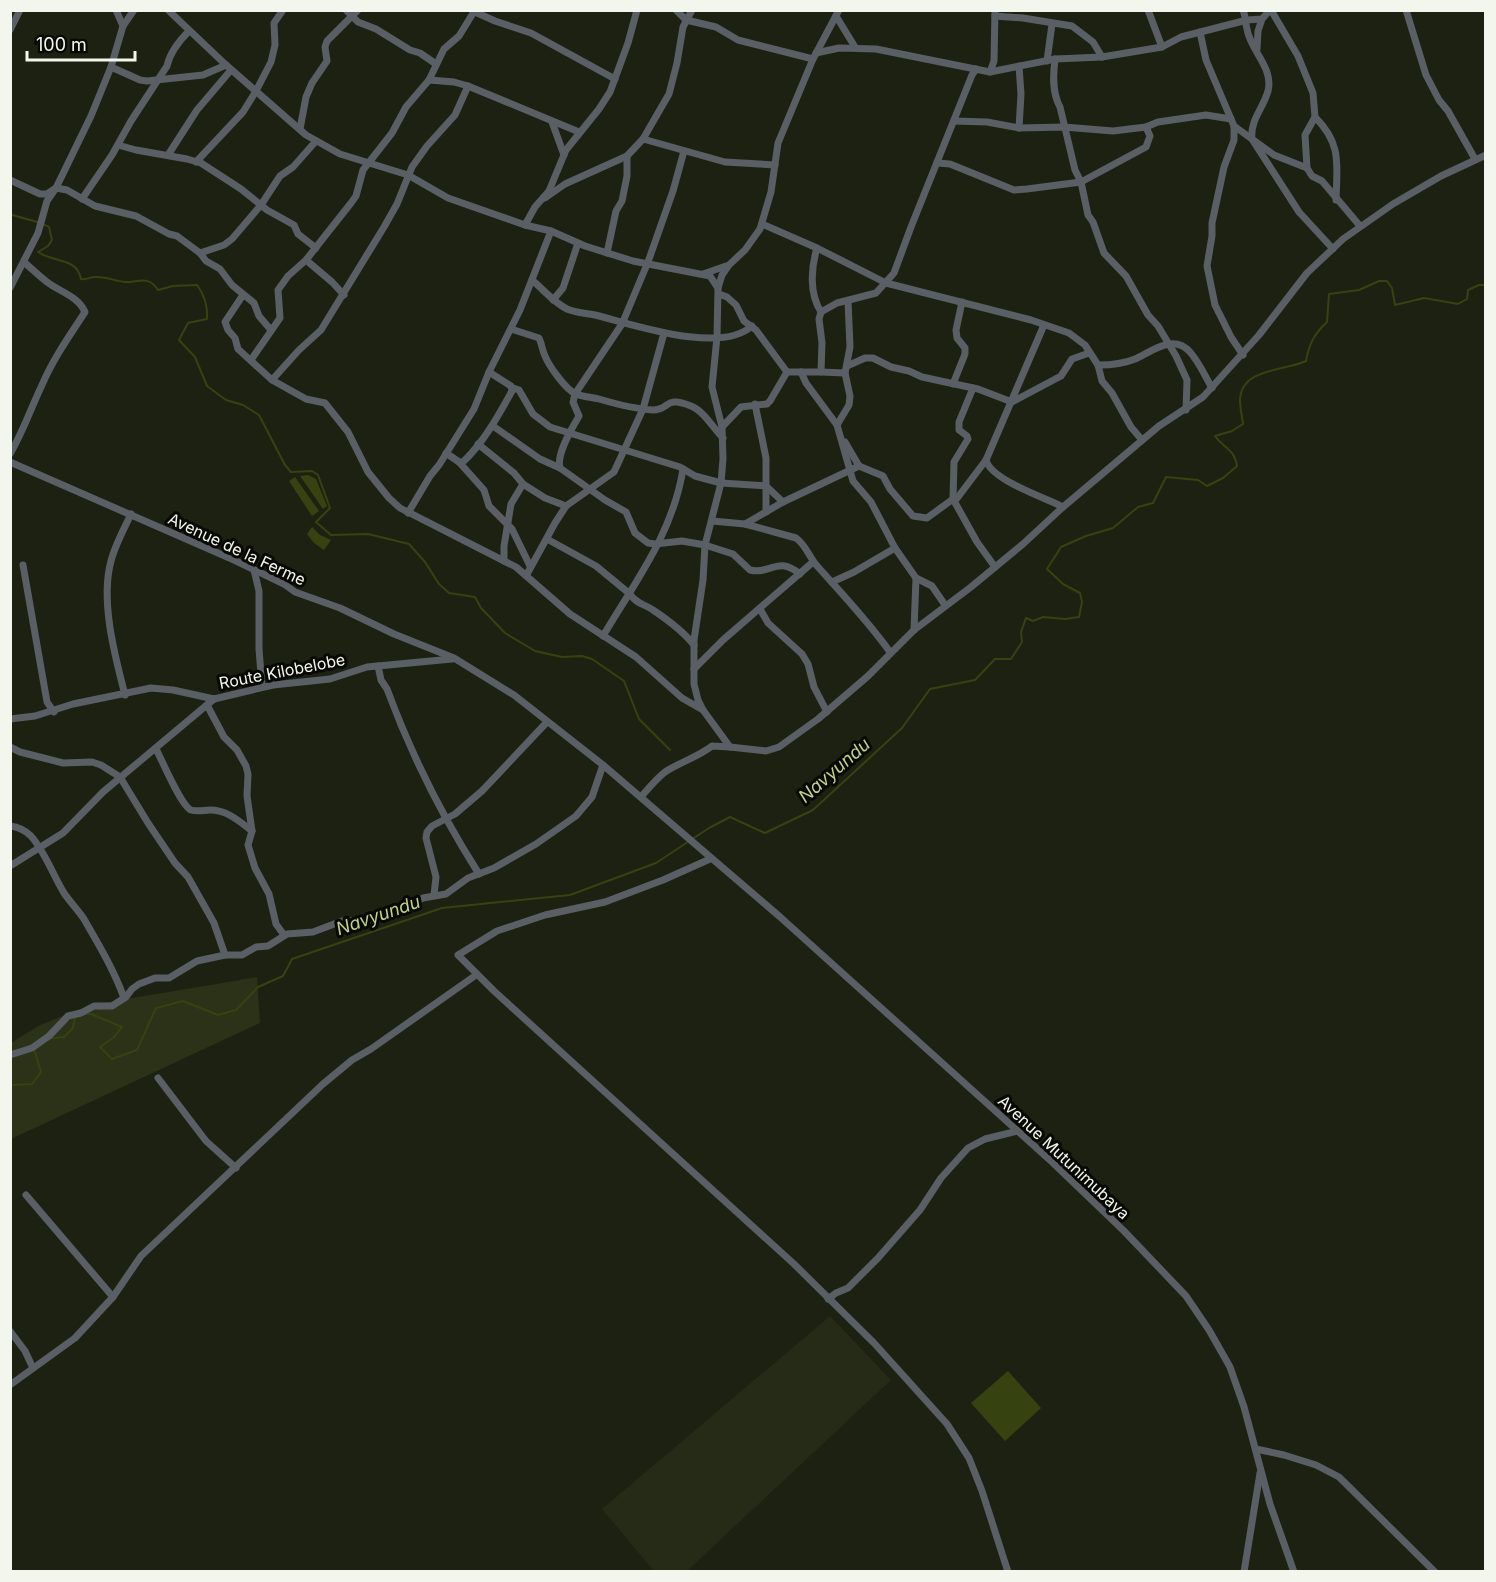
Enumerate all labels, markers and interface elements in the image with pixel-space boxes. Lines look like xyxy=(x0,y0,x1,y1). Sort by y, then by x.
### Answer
scale bar xyxy=(27,24,135,62)
text: 100 m xyxy=(36,34,87,55)
street label: Avenue de la Ferme xyxy=(165,508,309,590)
street label: Route Kilobelobe xyxy=(217,649,347,693)
water label: Navyundu xyxy=(794,733,874,807)
water label: Navyundu xyxy=(333,891,423,939)
street label: Avenue Mutunimubaya xyxy=(994,1091,1134,1223)

